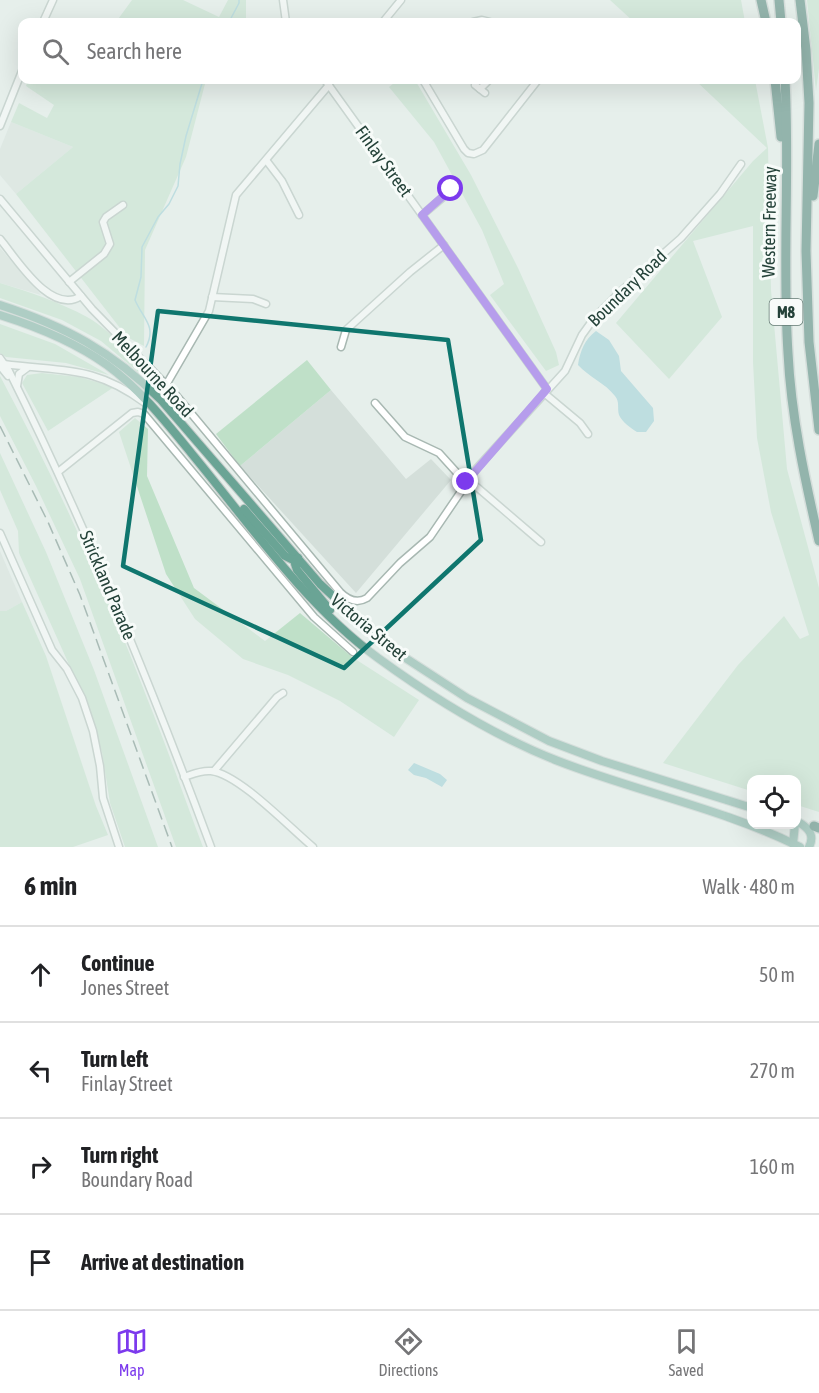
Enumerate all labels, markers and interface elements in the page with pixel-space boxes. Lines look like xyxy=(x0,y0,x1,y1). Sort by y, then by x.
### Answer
search box xyxy=(18,18,801,84)
icon: search xyxy=(39,35,72,68)
text: Search here xyxy=(87,38,182,64)
street label: Finlay Street xyxy=(351,121,417,201)
street label: Western Freeway xyxy=(758,166,780,278)
route start xyxy=(437,175,463,201)
street label: Boundary Road xyxy=(583,245,671,331)
road number: M8 xyxy=(770,299,802,325)
street label: Melbourne Road xyxy=(108,327,198,421)
route end xyxy=(452,468,478,494)
street label: Strickland Parade xyxy=(76,527,140,643)
street label: Victoria Street xyxy=(327,589,411,665)
map controls xyxy=(747,775,801,829)
button: locate xyxy=(747,775,801,829)
text: 6 min xyxy=(24,871,77,901)
text: Walk · 480 m xyxy=(703,875,795,898)
text: Continue xyxy=(81,950,155,976)
icon: ahead xyxy=(24,958,57,991)
text: 50 m xyxy=(759,963,795,986)
text: Jones Street xyxy=(81,976,169,999)
text: Turn left xyxy=(81,1046,148,1072)
icon: left xyxy=(24,1054,57,1087)
text: 270 m xyxy=(750,1059,795,1082)
text: Finlay Street xyxy=(81,1072,173,1095)
text: Turn right xyxy=(81,1142,158,1168)
icon: right xyxy=(24,1150,57,1183)
text: 160 m xyxy=(750,1155,795,1178)
text: Boundary Road xyxy=(81,1168,193,1191)
icon: arrive xyxy=(24,1246,57,1279)
text: Arrive at destination xyxy=(81,1249,244,1275)
tab: Map xyxy=(115,1325,148,1379)
tab: Directions xyxy=(378,1325,438,1379)
tab: Saved xyxy=(668,1325,704,1379)

